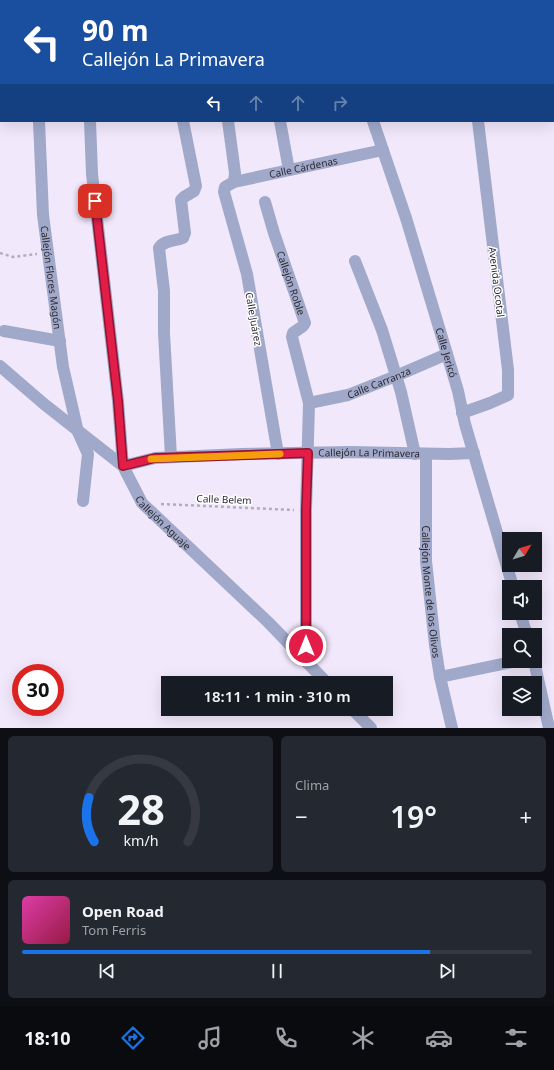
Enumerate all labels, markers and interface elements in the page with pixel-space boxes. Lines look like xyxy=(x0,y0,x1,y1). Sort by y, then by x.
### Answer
text: 90 m xyxy=(82,11,149,49)
icon: left xyxy=(16,16,68,68)
text: Callejón La Primavera xyxy=(82,47,265,71)
icon: left xyxy=(203,92,225,114)
icon: ahead xyxy=(245,92,267,114)
icon: ahead xyxy=(287,92,309,114)
icon: right xyxy=(329,92,351,114)
street label: Calle Cárdenas xyxy=(268,153,339,181)
pin xyxy=(78,184,112,218)
icon: arrive xyxy=(84,190,106,212)
street label: Callejón Flores Magón xyxy=(37,225,65,330)
street label: Avenida Ocotal xyxy=(486,246,508,318)
street label: Callejón Roble xyxy=(274,249,309,317)
street label: Calle Juárez xyxy=(242,291,266,347)
street label: Calle Jericó xyxy=(432,326,461,379)
street label: Calle Carranza xyxy=(345,363,413,402)
street label: Callejón La Primavera xyxy=(318,445,420,460)
street label: Calle Belem xyxy=(196,491,252,507)
street label: Callejón Aguaje xyxy=(132,493,195,553)
street label: Callejón Monte de los Olivos xyxy=(419,526,444,659)
north arrow xyxy=(502,532,542,572)
map controls xyxy=(502,532,542,716)
button: sound xyxy=(502,580,542,620)
position arrow xyxy=(285,625,327,667)
button: search xyxy=(502,628,542,668)
speed limit sign: 30 xyxy=(12,664,64,716)
button: layers xyxy=(502,676,542,716)
text: 18:11 · 1 min · 310 m xyxy=(203,686,351,706)
text: Clima xyxy=(295,776,329,794)
text: 28 xyxy=(117,781,164,837)
text: 19° xyxy=(390,796,437,837)
text: − xyxy=(295,801,308,831)
text: + xyxy=(519,801,532,831)
text: km/h xyxy=(123,831,158,850)
text: Open Road xyxy=(82,901,164,921)
text: Tom Ferris xyxy=(82,921,146,939)
icon: previous xyxy=(96,960,118,982)
icon: pause xyxy=(266,960,288,982)
icon: next xyxy=(436,960,458,982)
icon: directions xyxy=(119,1024,147,1052)
icon: music xyxy=(196,1024,224,1052)
icon: phone xyxy=(272,1024,300,1052)
icon: climate xyxy=(349,1024,377,1052)
icon: car xyxy=(425,1024,453,1052)
icon: filters xyxy=(502,1024,530,1052)
text: 18:10 xyxy=(24,1026,71,1050)

